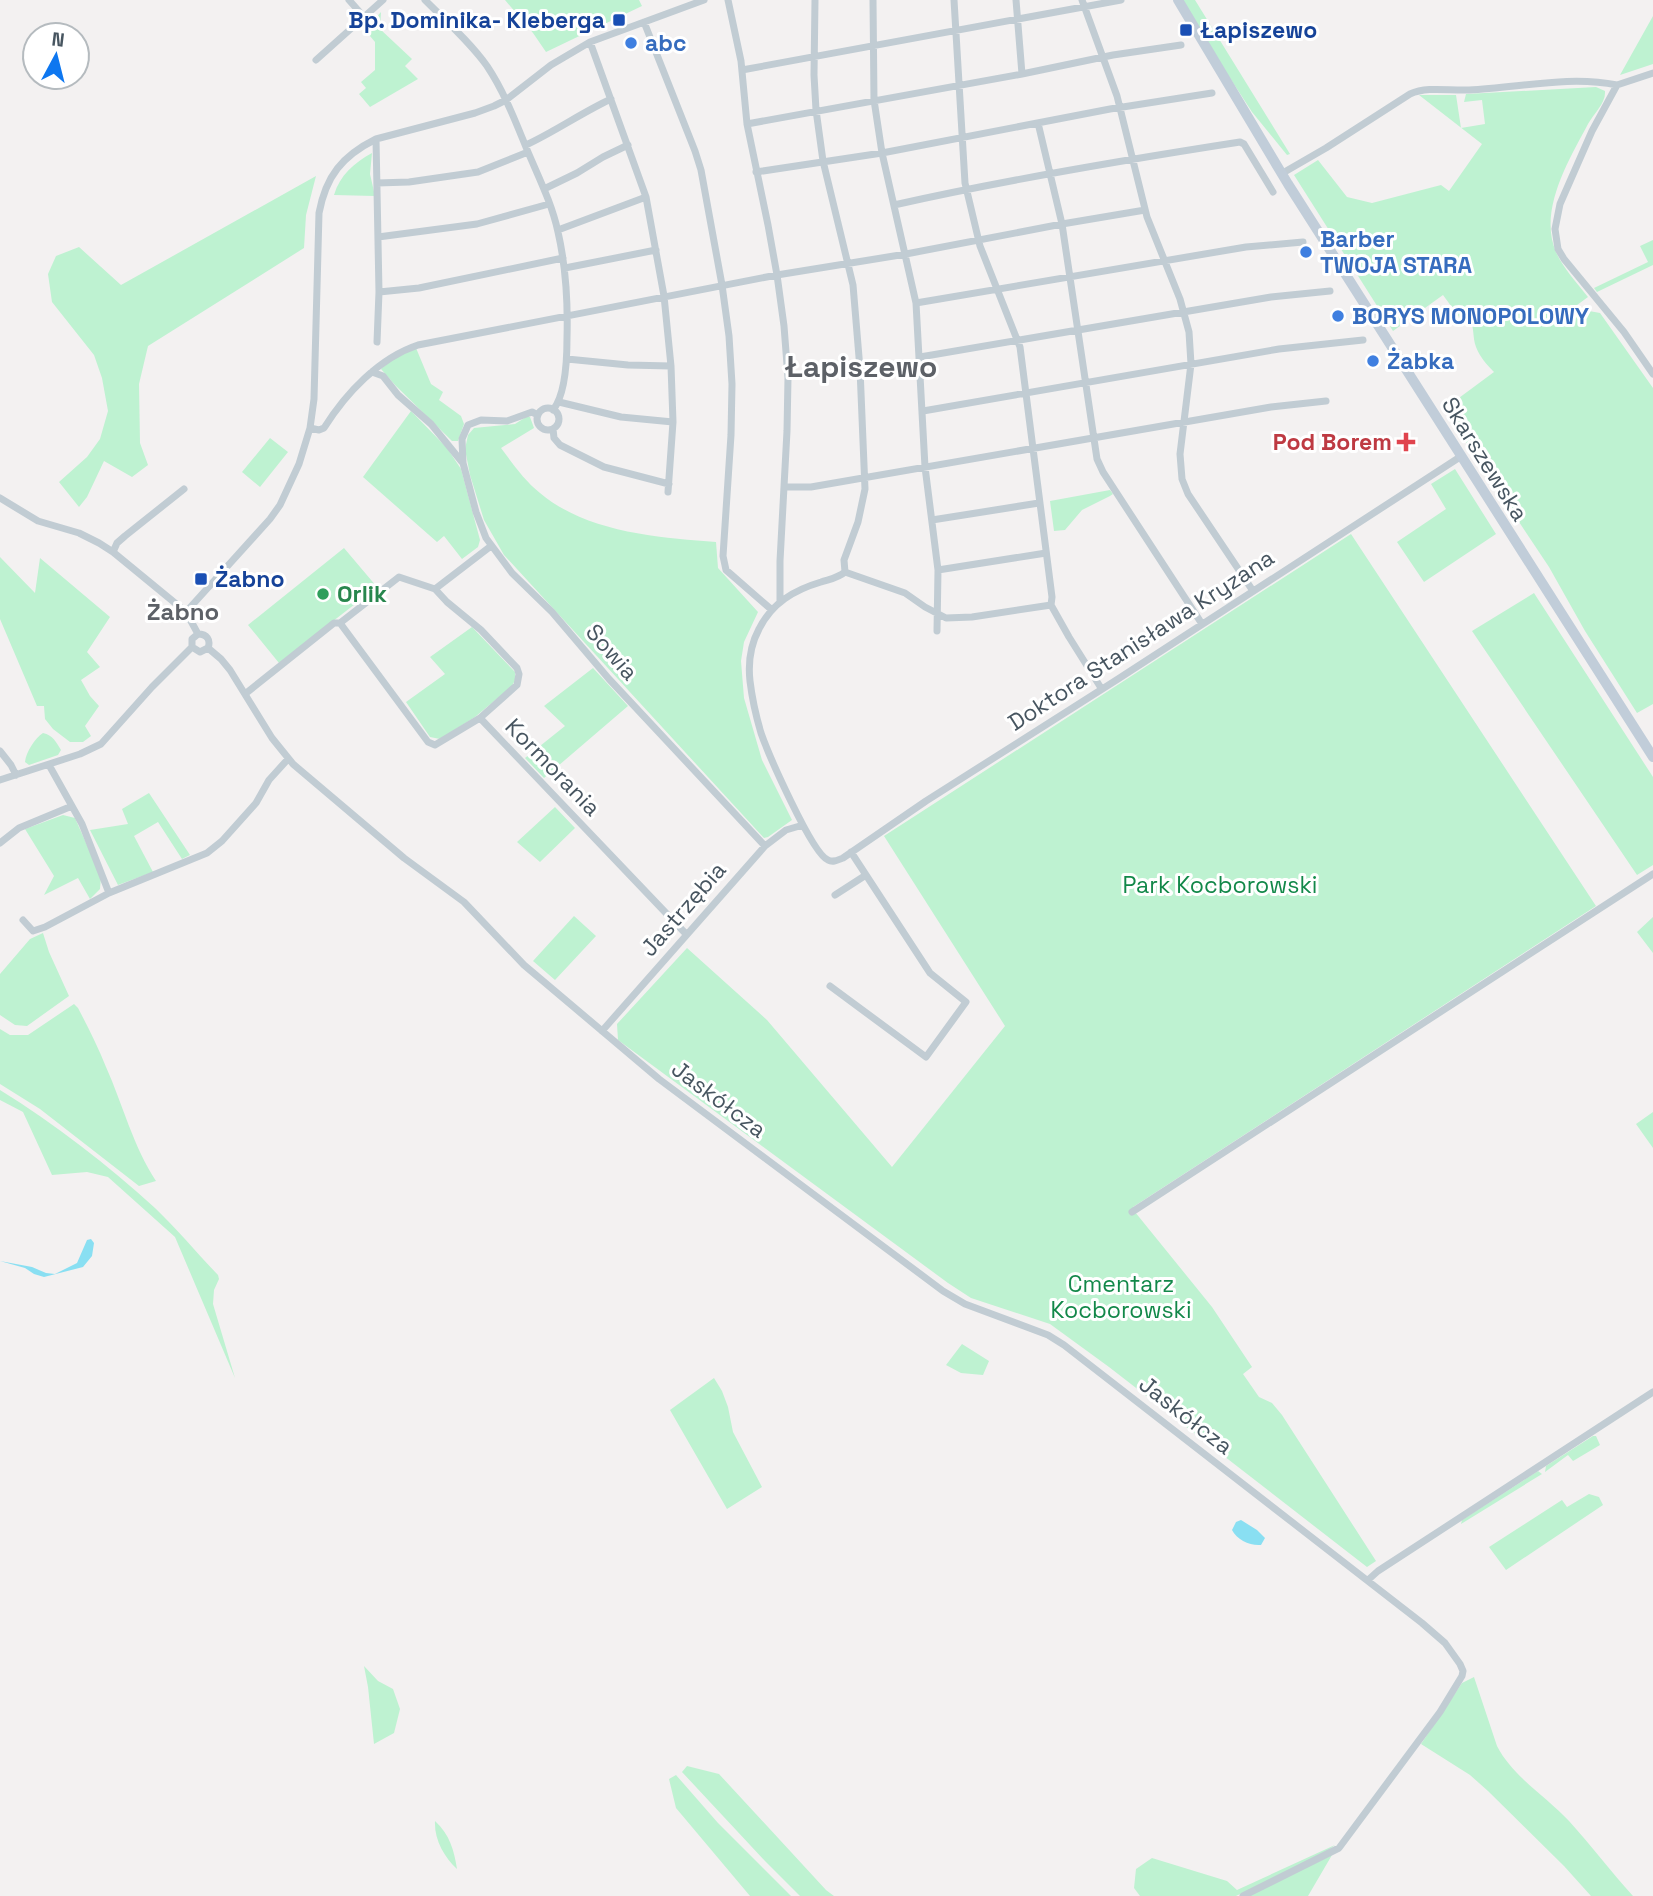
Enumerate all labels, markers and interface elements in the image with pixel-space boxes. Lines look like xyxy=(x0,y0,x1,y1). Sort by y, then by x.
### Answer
place label: Bp. Dominika- Kleberga xyxy=(348,5,605,35)
marker: Bp. Dominika- Kleberga xyxy=(611,12,627,28)
place label: Łapiszewo xyxy=(1200,15,1317,45)
north arrow xyxy=(21,21,91,91)
marker: Łapiszewo xyxy=(1178,22,1194,38)
text: N xyxy=(50,26,66,53)
place label: abc xyxy=(645,28,686,58)
marker: abc xyxy=(623,35,639,51)
place label: Barber TWOJA STARA xyxy=(1320,224,1472,280)
marker: Barber TWOJA STARA xyxy=(1298,244,1314,260)
place label: BORYS MONOPOLOWY xyxy=(1352,301,1590,331)
marker: BORYS MONOPOLOWY xyxy=(1330,308,1346,324)
place label: Żabka xyxy=(1387,346,1454,376)
district label: Łapiszewo xyxy=(785,347,937,386)
marker: Żabka xyxy=(1365,353,1381,369)
street label: Skarszewska xyxy=(1435,391,1535,527)
place label: Pod Borem xyxy=(1273,427,1392,457)
marker: Pod Borem xyxy=(1398,434,1414,450)
street label: Doktora Stanisława Kryzana xyxy=(1002,543,1280,737)
place label: Żabno xyxy=(215,564,284,594)
marker: Żabno xyxy=(193,571,209,587)
place label: Orlik xyxy=(337,579,387,609)
marker: Orlik xyxy=(315,586,331,602)
district label: Żabno xyxy=(147,596,219,627)
street label: Sowia xyxy=(579,617,645,687)
street label: Kormorania xyxy=(499,712,607,822)
street label: Jastrzębia xyxy=(634,855,732,963)
park label: Park Kocborowski xyxy=(1123,870,1317,900)
street label: Jaskółcza xyxy=(666,1054,772,1144)
park label: Cmentarz Kocborowski xyxy=(1050,1269,1192,1325)
street label: Jaskółcza xyxy=(1133,1369,1239,1461)

